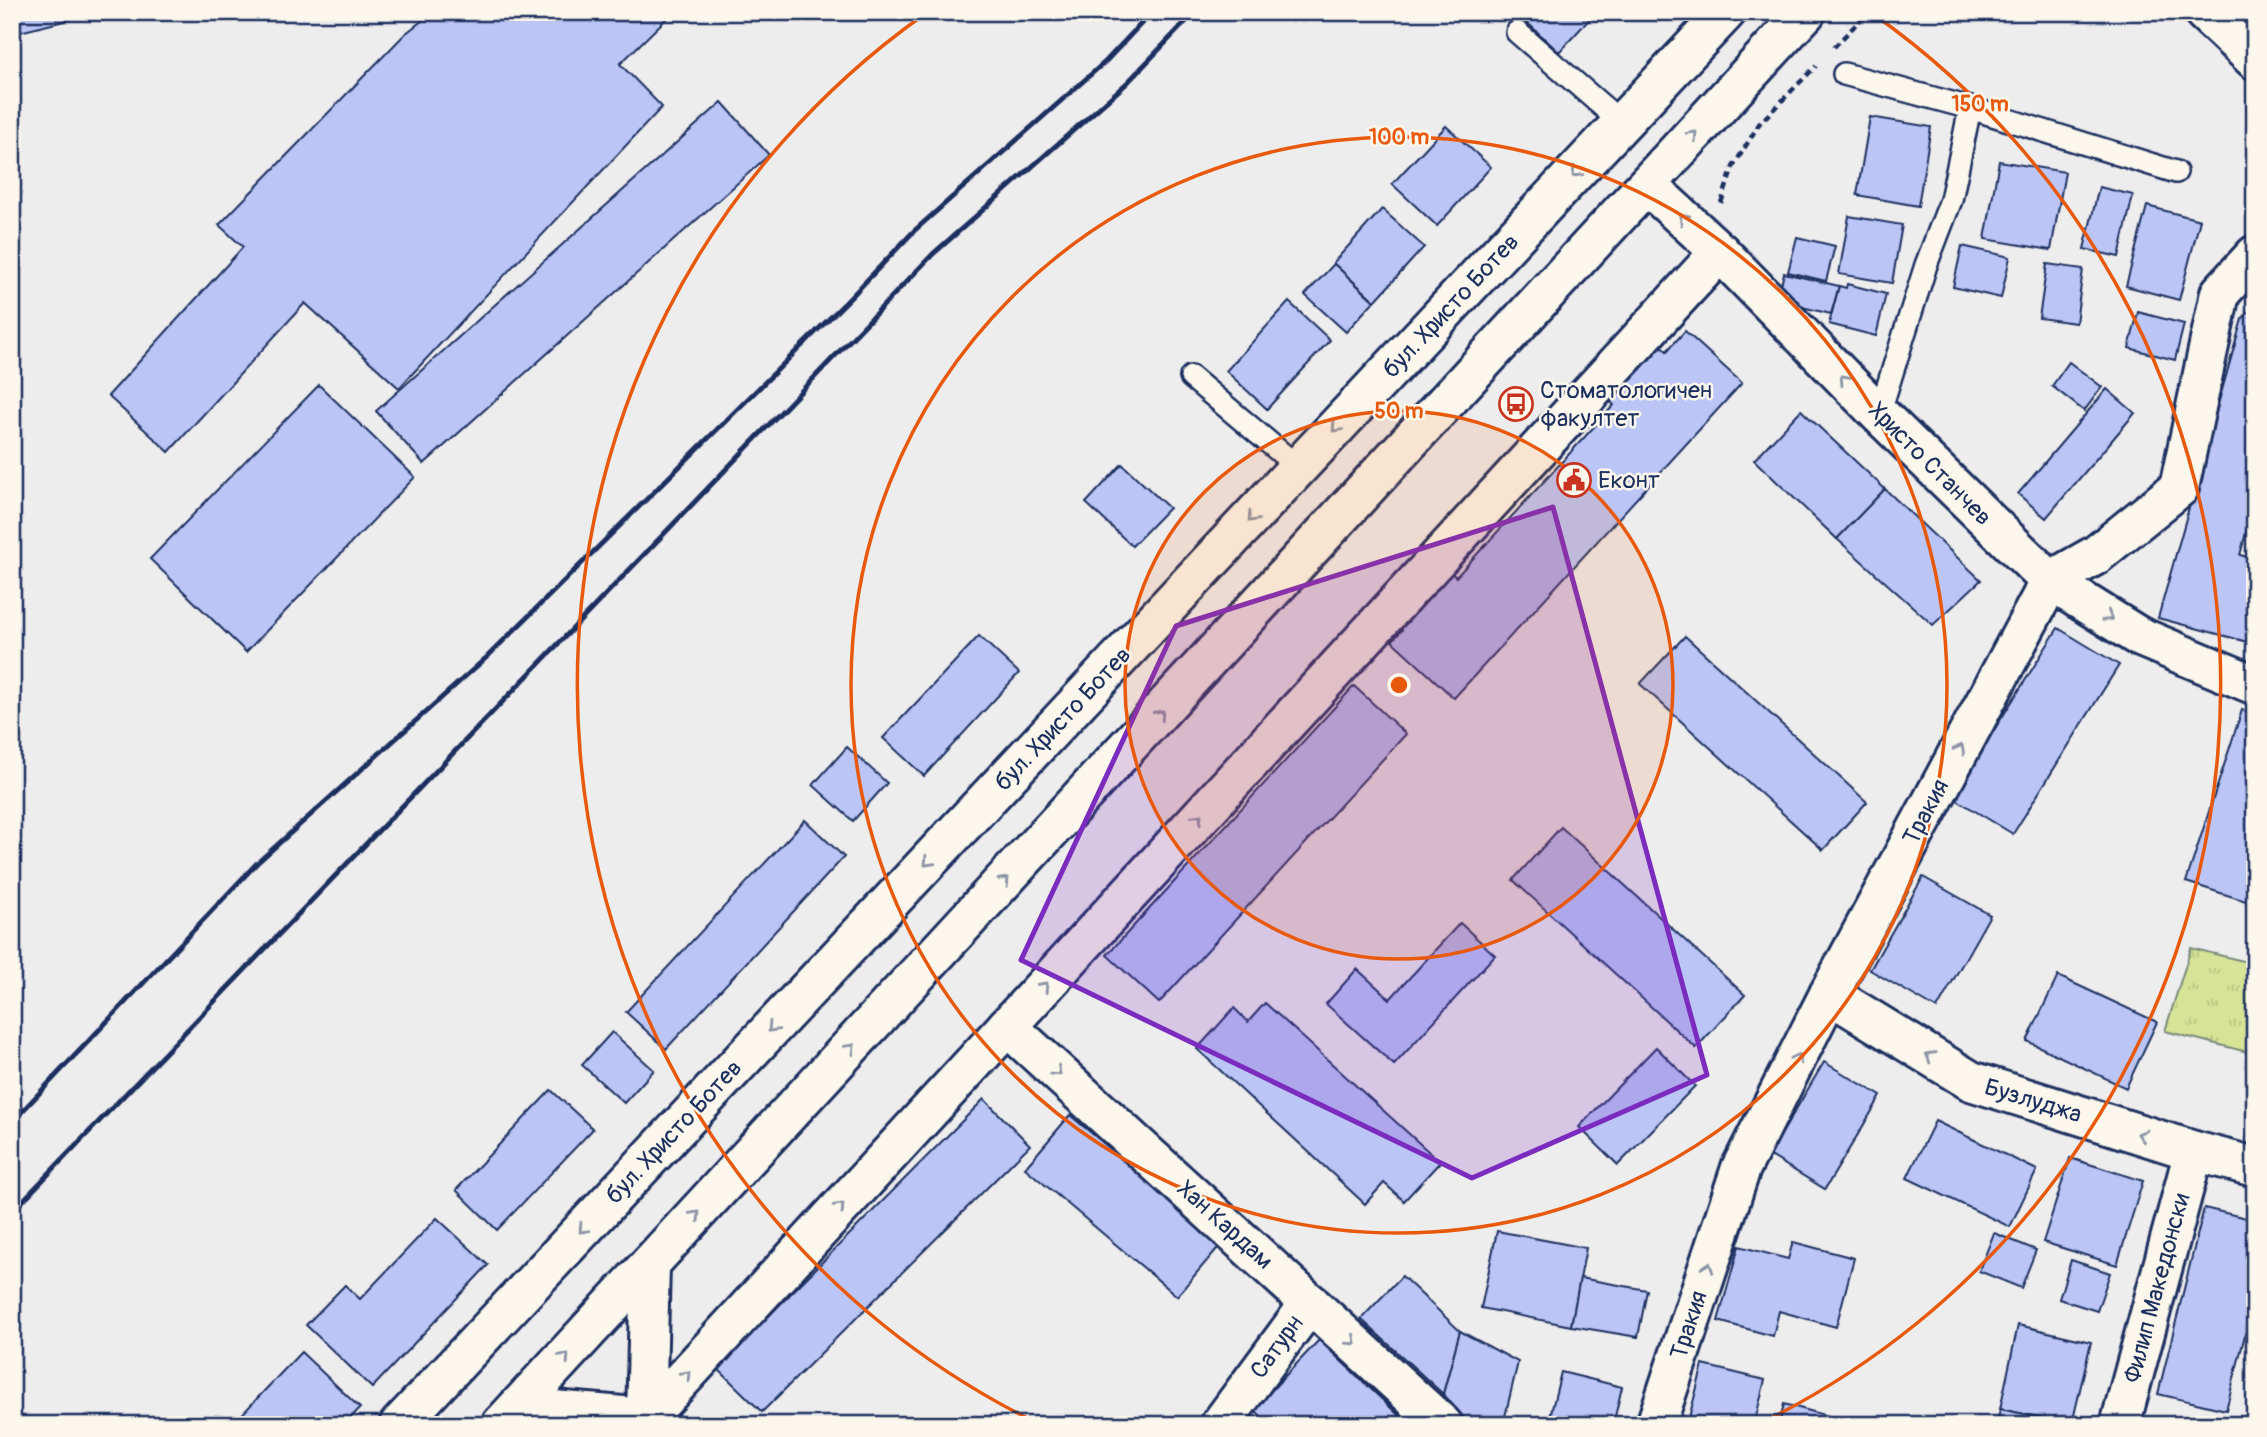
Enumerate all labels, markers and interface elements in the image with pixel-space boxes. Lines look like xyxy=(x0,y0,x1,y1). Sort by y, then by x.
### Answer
text: 150 m xyxy=(1951,91,2009,118)
text: 100 m xyxy=(1369,124,1429,151)
one-way arrow xyxy=(1685,130,1697,143)
one-way arrow xyxy=(1572,165,1584,178)
one-way arrow xyxy=(1678,214,1691,226)
street label: бул. Христо Ботев xyxy=(1377,228,1525,384)
one-way arrow xyxy=(1839,374,1852,387)
place label: Стоматологичен факултет xyxy=(1540,376,1712,433)
bus stop icon: Стоматологичен факултет xyxy=(1497,385,1535,423)
street label: Христо Станчев xyxy=(1862,396,1998,532)
text: 50 m xyxy=(1375,398,1424,425)
one-way arrow xyxy=(1332,420,1345,433)
public building icon: Еконт xyxy=(1555,461,1593,499)
place label: Еконт xyxy=(1598,466,1660,495)
one-way arrow xyxy=(1248,510,1260,523)
one-way arrow xyxy=(2100,609,2113,622)
street label: бул. Христо Ботев xyxy=(989,641,1137,797)
centre of rings xyxy=(1387,673,1411,697)
one-way arrow xyxy=(1152,709,1164,722)
one-way arrow xyxy=(1952,743,1965,756)
street label: Тракия xyxy=(1897,774,1955,850)
one-way arrow xyxy=(1190,813,1202,826)
one-way arrow xyxy=(924,854,937,867)
one-way arrow xyxy=(997,876,1010,889)
one-way arrow xyxy=(1036,981,1048,994)
one-way arrow xyxy=(768,1020,781,1033)
one-way arrow xyxy=(843,1043,855,1056)
one-way arrow xyxy=(1924,1051,1937,1064)
one-way arrow xyxy=(1788,1053,1802,1065)
street label: бул. Христо Ботев xyxy=(600,1054,748,1210)
one-way arrow xyxy=(1049,1064,1062,1076)
street label: Бузлуджа xyxy=(1981,1073,2085,1129)
one-way arrow xyxy=(2136,1128,2148,1143)
street label: Хан Кардам xyxy=(1171,1174,1279,1276)
street label: Филип Македонски xyxy=(2118,1190,2196,1386)
one-way arrow xyxy=(832,1202,844,1215)
one-way arrow xyxy=(688,1210,701,1223)
one-way arrow xyxy=(579,1221,591,1234)
one-way arrow xyxy=(1700,1261,1714,1273)
street label: Тракия xyxy=(1664,1287,1714,1363)
street label: Сатурн xyxy=(1244,1310,1310,1384)
one-way arrow xyxy=(1344,1333,1357,1345)
one-way arrow xyxy=(556,1352,569,1365)
one-way arrow xyxy=(678,1370,690,1383)

